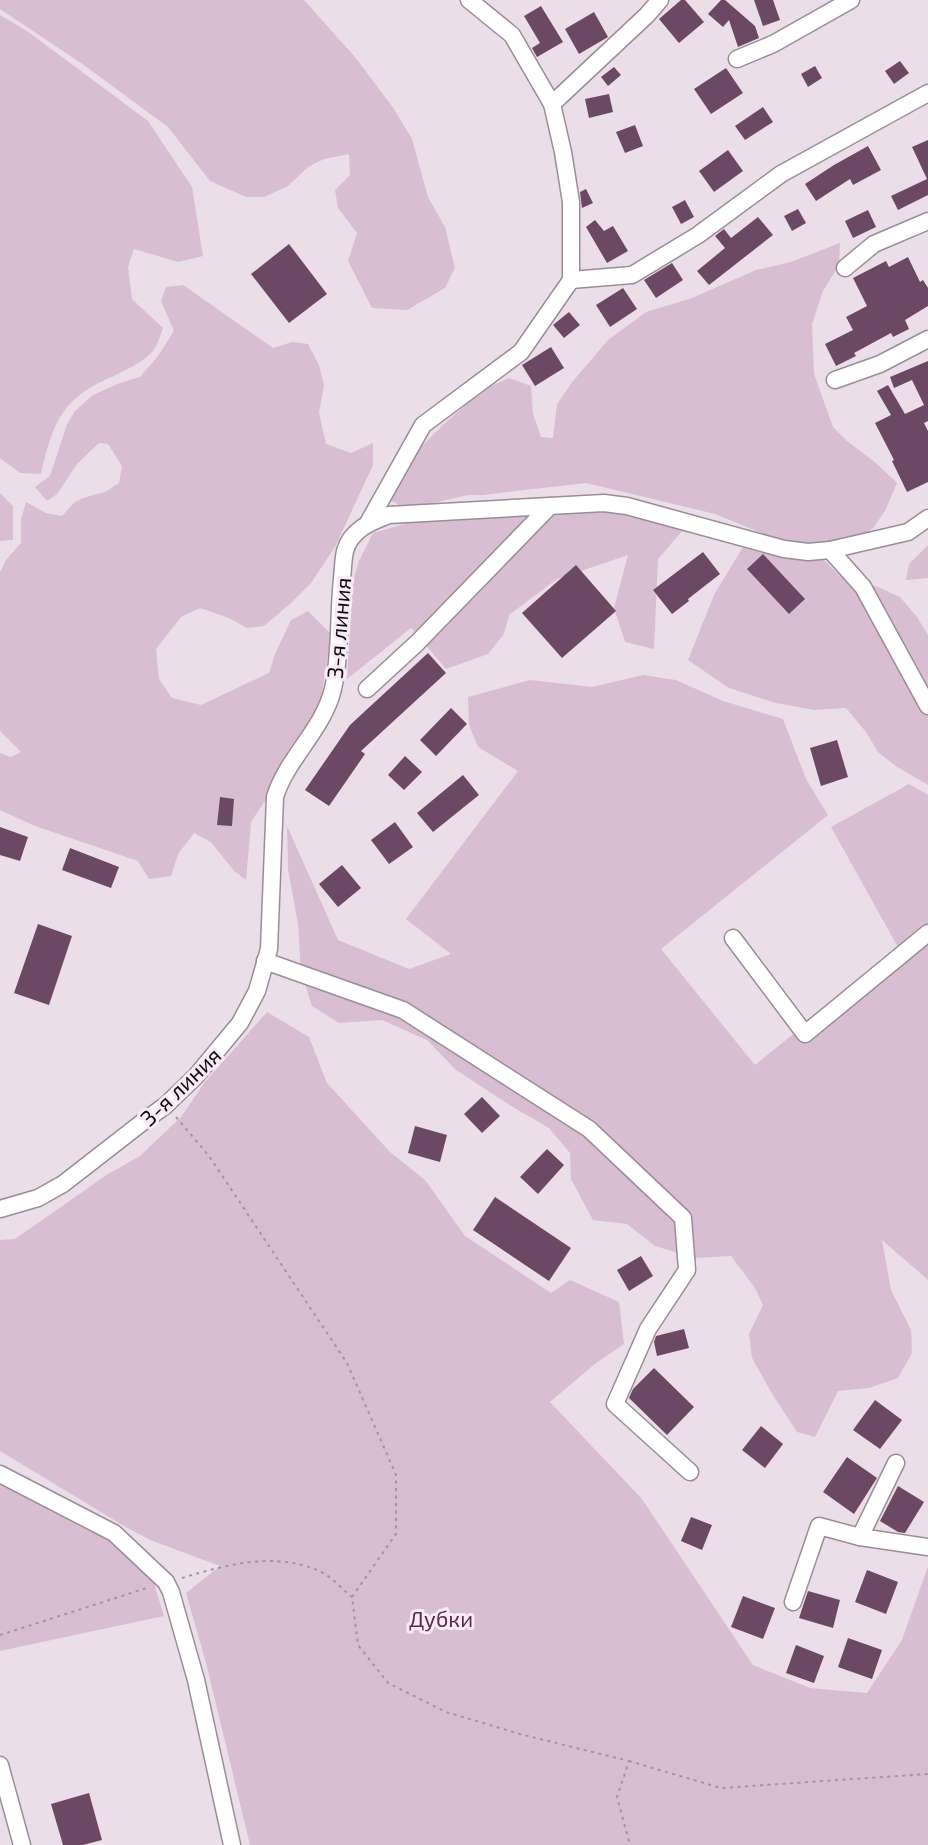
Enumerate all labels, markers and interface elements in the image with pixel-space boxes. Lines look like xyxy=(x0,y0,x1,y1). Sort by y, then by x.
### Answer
street label: 3-я линия xyxy=(321,576,355,680)
street label: 3-я линия xyxy=(134,1041,226,1131)
park label: Дубки xyxy=(409,1605,473,1632)

